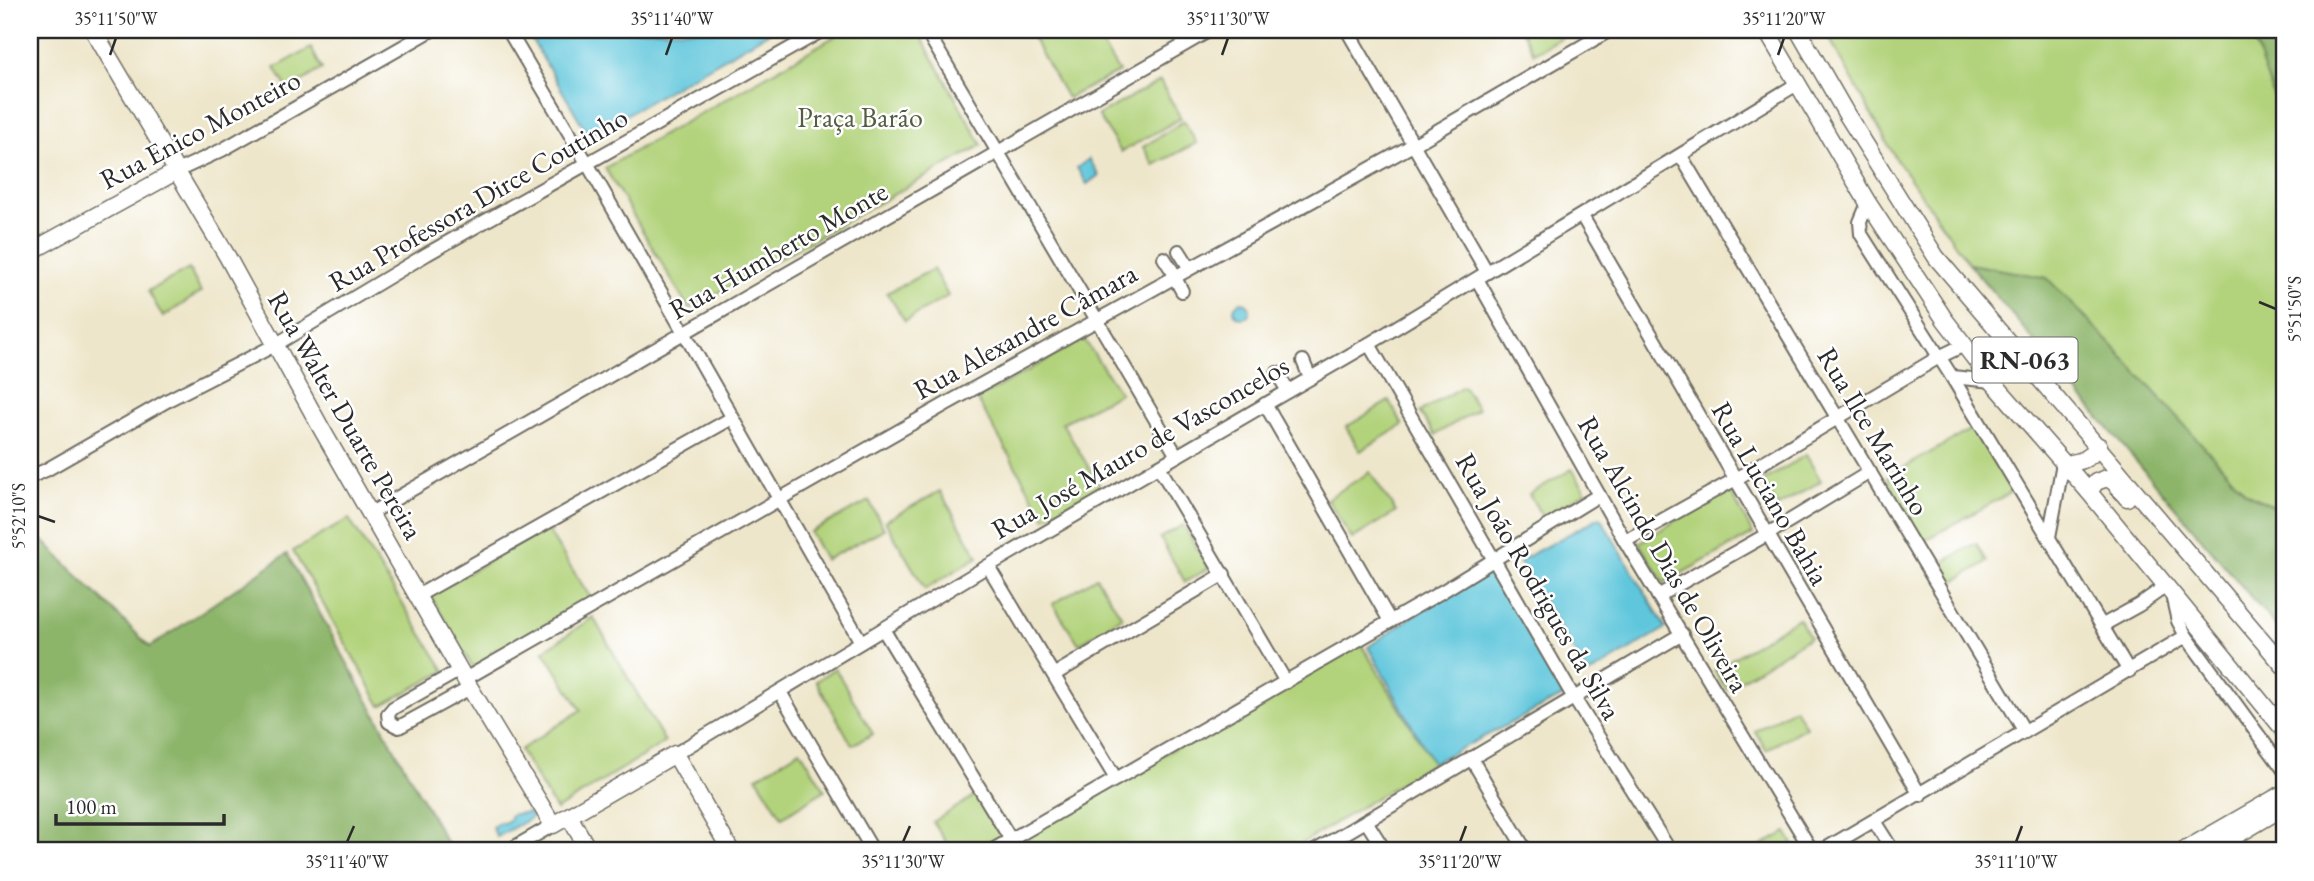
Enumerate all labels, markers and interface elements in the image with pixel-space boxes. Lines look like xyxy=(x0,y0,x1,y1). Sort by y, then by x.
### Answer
text: 35°11'50"W xyxy=(74,7,158,30)
text: 35°11'40"W xyxy=(630,7,714,30)
text: 35°11'30"W xyxy=(1186,7,1270,30)
text: 35°11'20"W xyxy=(1742,7,1826,30)
street label: Rua Enico Monteiro xyxy=(93,61,307,197)
street label: Rua Professora Dirce Coutinho xyxy=(322,99,634,299)
park label: Praça Barão xyxy=(797,99,923,135)
street label: Rua Humberto Monte xyxy=(662,173,894,327)
street label: Rua Alexandre Câmara xyxy=(907,254,1144,407)
text: 5°51'50"S xyxy=(2283,276,2306,342)
street label: Rua Walter Duarte Pereira xyxy=(260,284,432,546)
road number: RN-063 xyxy=(1972,338,2078,382)
street label: Rua Ilce Marinho xyxy=(1810,340,1938,522)
street label: Rua José Mauro de Vasconcelos xyxy=(985,347,1295,547)
street label: Rua Luciano Bahia xyxy=(1704,395,1839,592)
street label: Rua Alcindo Dias de Oliveira xyxy=(1570,409,1758,699)
street label: Rua João Rodrigues da Silva xyxy=(1448,446,1631,727)
text: 5°52'10"S xyxy=(7,483,30,549)
scale bar xyxy=(56,783,224,827)
text: 100 m xyxy=(66,793,117,820)
text: 35°11'40"W xyxy=(305,850,389,873)
text: 35°11'30"W xyxy=(861,850,945,873)
text: 35°11'20"W xyxy=(1418,850,1502,873)
text: 35°11'10"W xyxy=(1974,850,2058,873)

